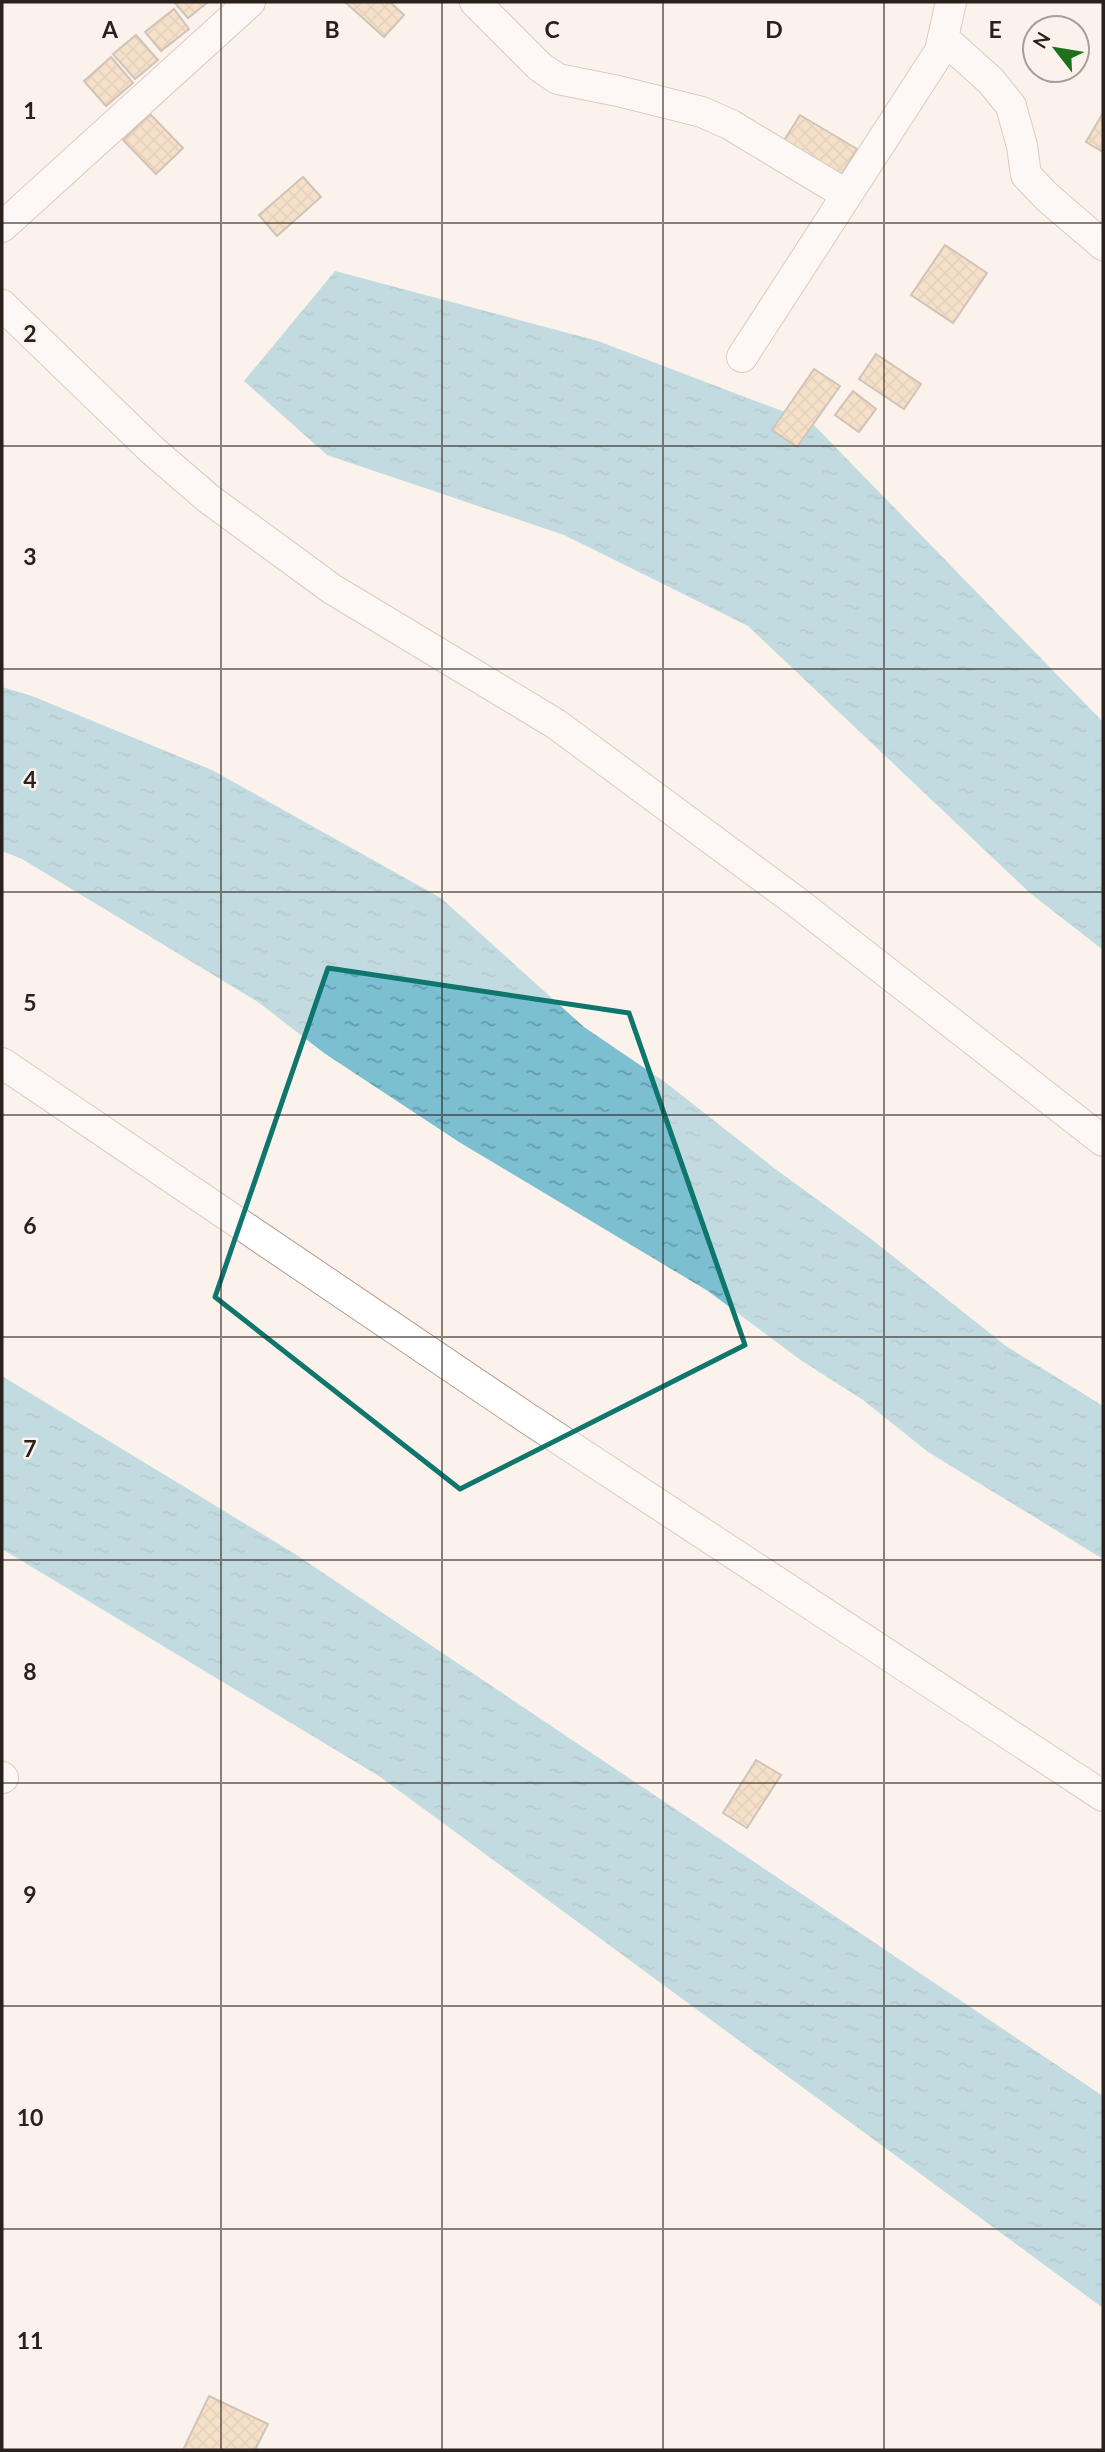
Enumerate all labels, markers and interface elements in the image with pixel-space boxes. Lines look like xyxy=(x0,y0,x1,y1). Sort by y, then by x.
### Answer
north arrow xyxy=(1021,14,1091,84)
text: A xyxy=(101,15,119,43)
text: B xyxy=(324,15,340,43)
text: C xyxy=(544,15,560,43)
text: D xyxy=(765,15,783,43)
text: E xyxy=(988,15,1002,43)
text: N xyxy=(1027,28,1055,52)
text: 1 xyxy=(23,96,37,124)
text: 2 xyxy=(23,319,37,347)
text: 3 xyxy=(23,542,37,570)
text: 4 xyxy=(23,765,37,793)
text: 5 xyxy=(23,988,37,1016)
text: 6 xyxy=(23,1211,37,1239)
text: 7 xyxy=(23,1434,37,1462)
text: 8 xyxy=(23,1657,37,1685)
text: 9 xyxy=(23,1880,37,1908)
text: 10 xyxy=(17,2103,43,2131)
text: 11 xyxy=(17,2326,43,2354)

